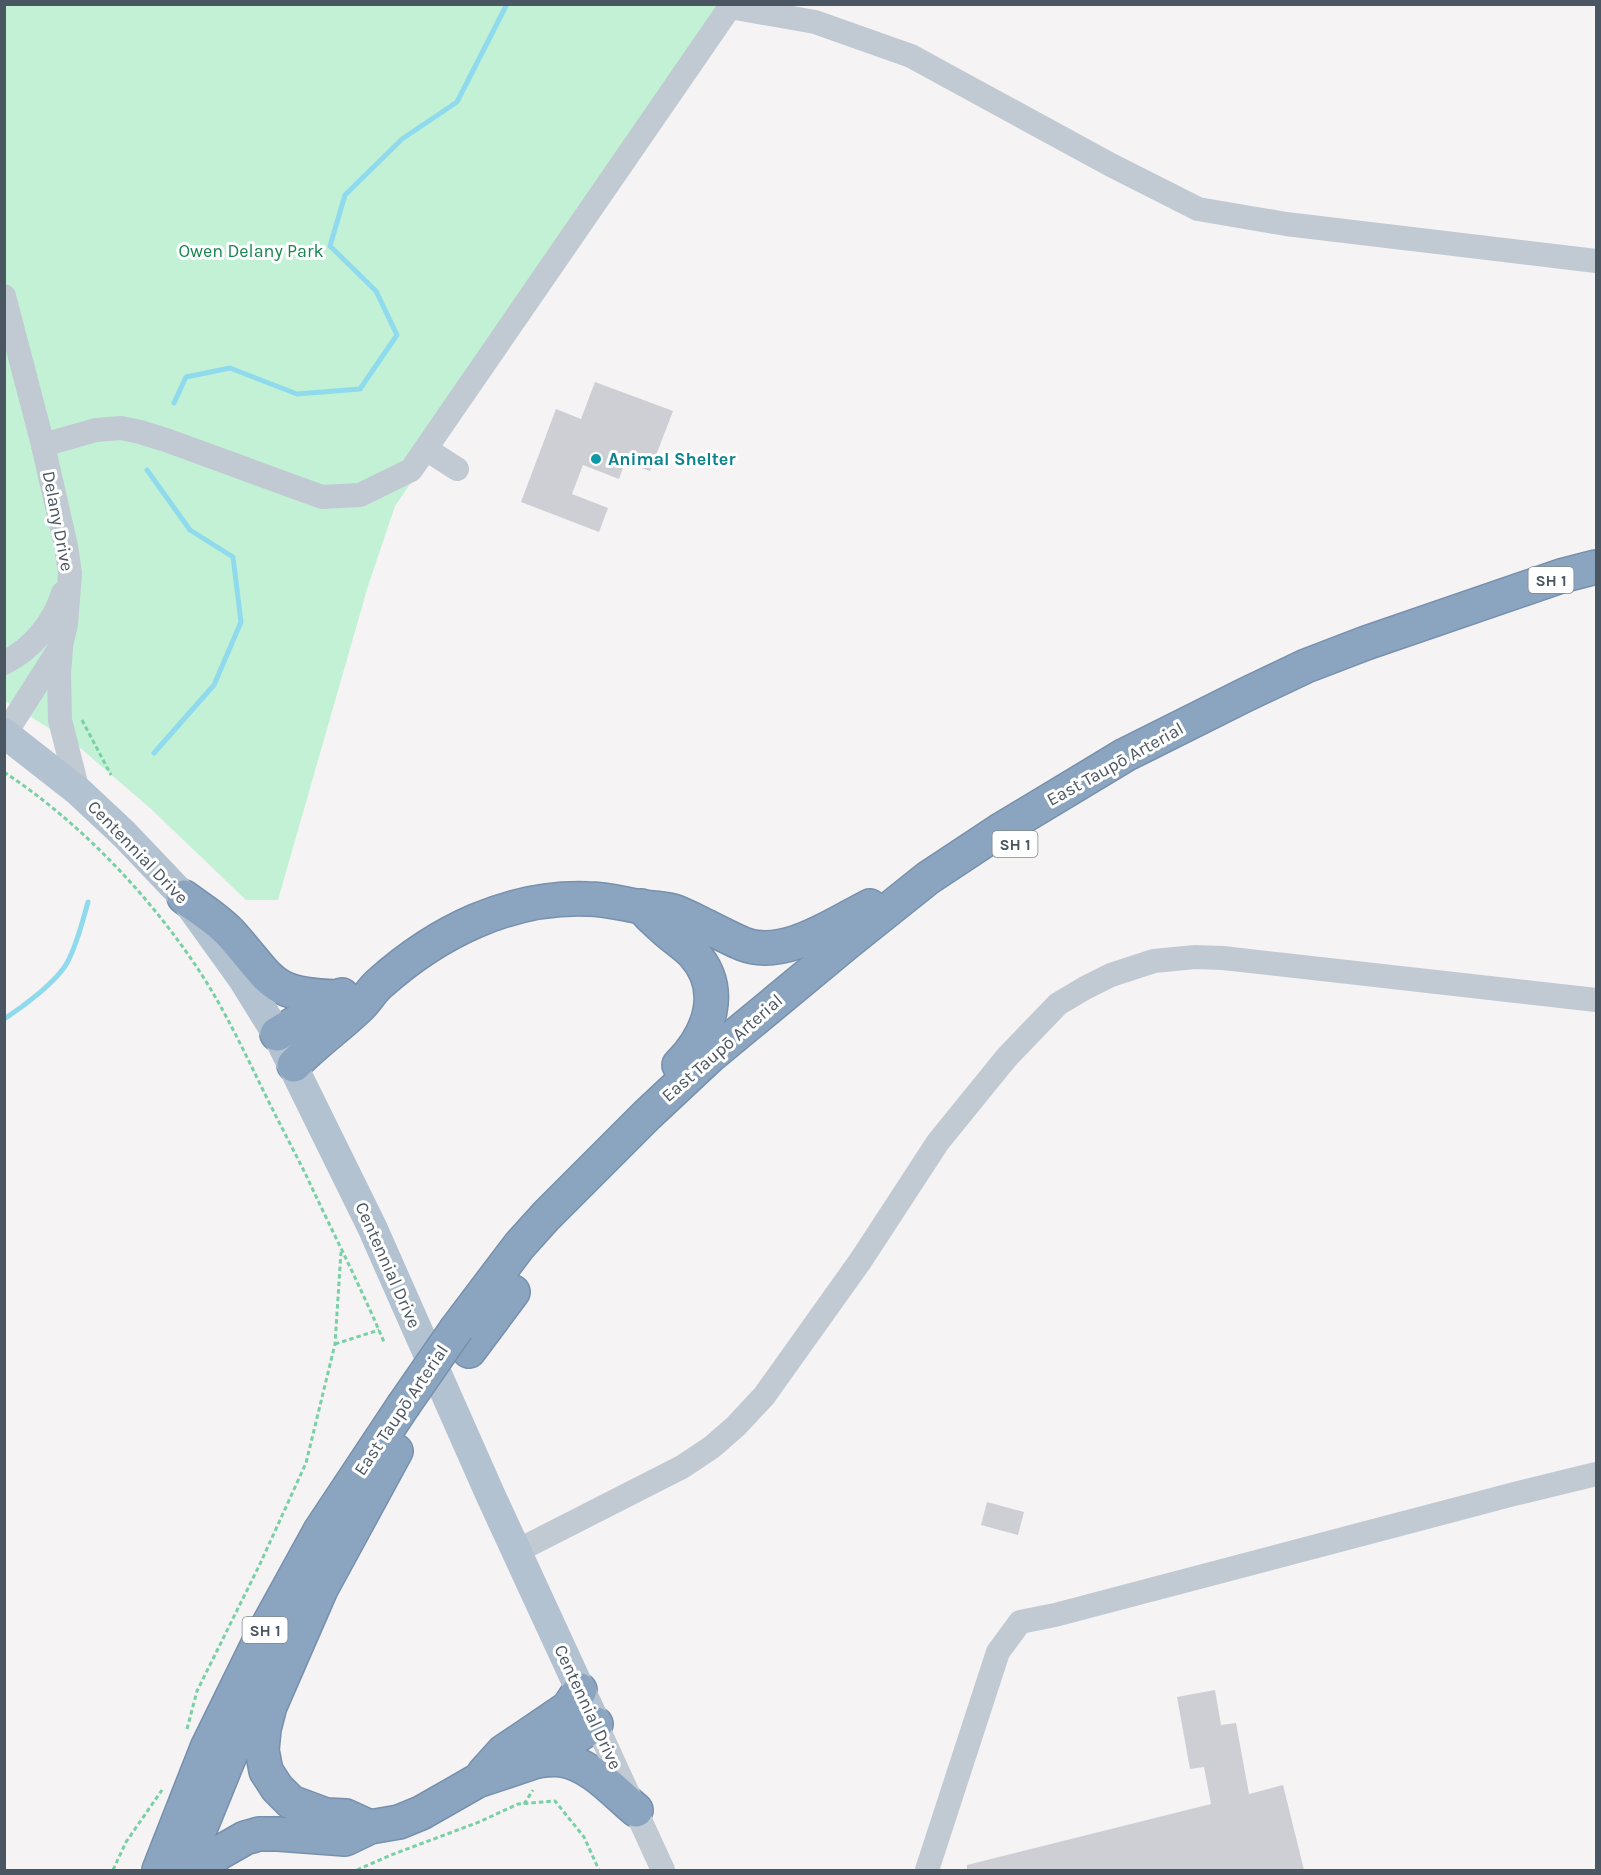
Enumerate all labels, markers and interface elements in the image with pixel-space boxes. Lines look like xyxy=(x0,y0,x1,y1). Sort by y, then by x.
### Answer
park label: Owen Delany Park xyxy=(178,240,324,262)
place label: Animal Shelter xyxy=(608,448,735,470)
marker: Animal Shelter xyxy=(589,452,603,466)
street label: Delany Drive xyxy=(38,469,78,573)
road number: SH 1 xyxy=(1528,567,1574,593)
street label: East Taupō Arterial xyxy=(1043,717,1187,811)
street label: Centennial Drive xyxy=(83,796,193,908)
road number: SH 1 xyxy=(992,831,1038,857)
street label: East Taupō Arterial xyxy=(657,989,787,1107)
street label: Centennial Drive xyxy=(350,1199,426,1331)
street label: East Taupō Arterial xyxy=(349,1340,453,1480)
road number: SH 1 xyxy=(242,1617,288,1643)
street label: Centennial Drive xyxy=(549,1641,627,1773)

